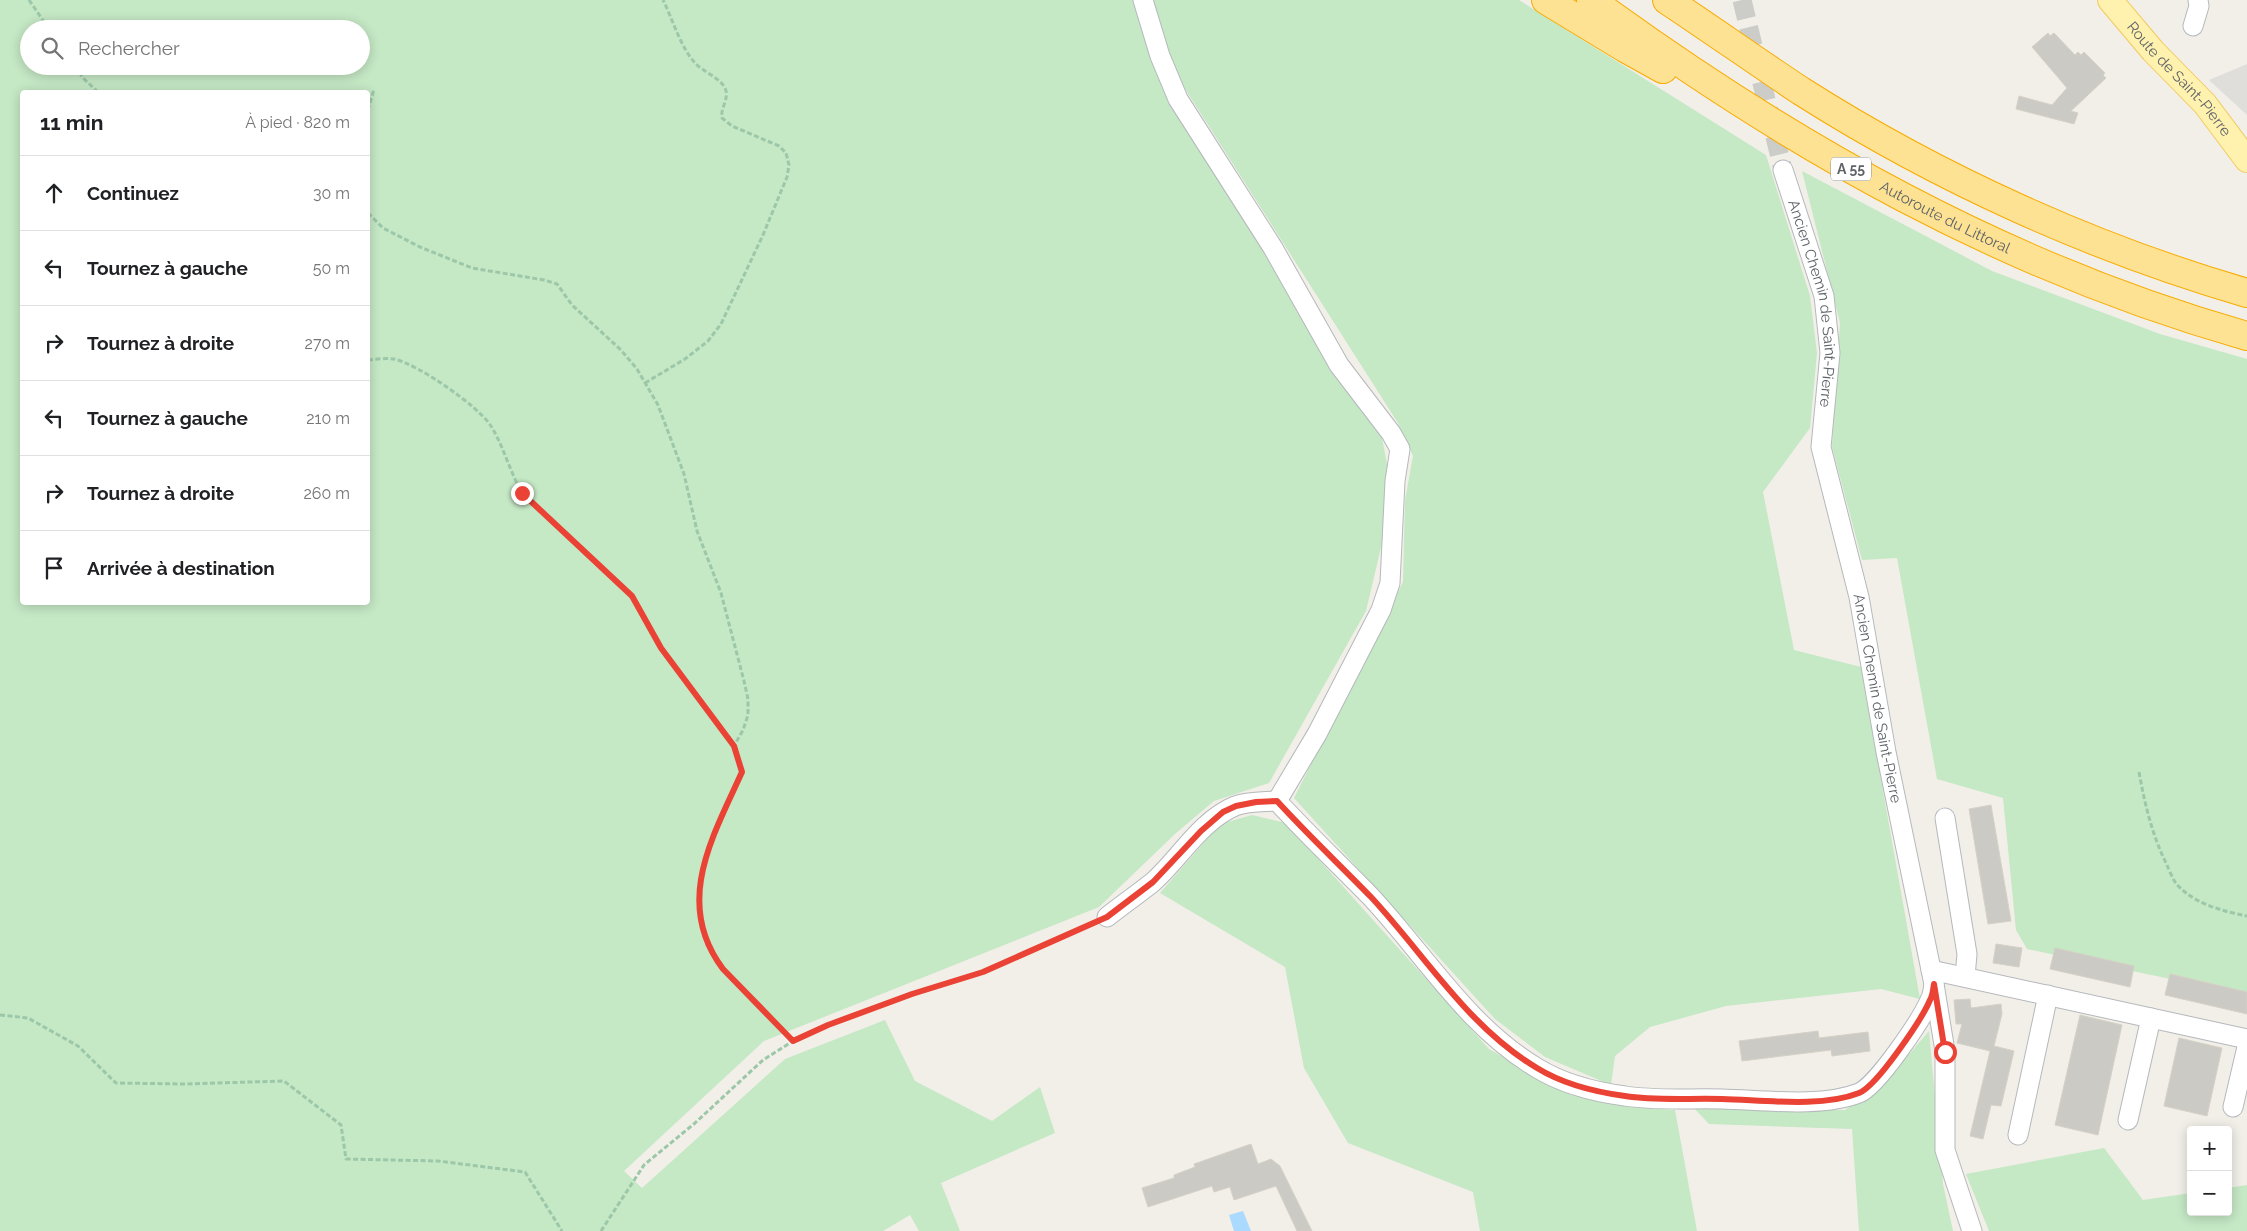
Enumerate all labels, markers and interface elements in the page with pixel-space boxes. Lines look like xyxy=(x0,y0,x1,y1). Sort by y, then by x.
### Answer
street label: Route de Saint-Pierre xyxy=(2123,18,2235,140)
search box xyxy=(20,20,370,75)
icon: search xyxy=(38,34,66,62)
text: Rechercher xyxy=(78,37,180,59)
text: 11 min xyxy=(40,110,103,135)
text: À pied · 820 m xyxy=(245,113,350,132)
road number: A 55 xyxy=(1831,157,1871,180)
street label: Autoroute du Littoral xyxy=(1876,177,2014,258)
icon: ahead xyxy=(40,179,68,207)
text: Continuez xyxy=(87,182,179,204)
text: 30 m xyxy=(313,184,350,203)
street label: Ancien Chemin de Saint-Pierre xyxy=(1784,197,1839,408)
icon: left xyxy=(40,254,68,282)
text: Tournez à gauche xyxy=(87,257,248,279)
text: 50 m xyxy=(313,259,350,278)
icon: right xyxy=(40,329,68,357)
text: Tournez à droite xyxy=(87,332,234,354)
text: 270 m xyxy=(305,334,350,353)
icon: left xyxy=(40,404,68,432)
text: Tournez à gauche xyxy=(87,407,248,429)
text: 210 m xyxy=(306,409,350,428)
icon: right xyxy=(40,479,68,507)
text: Tournez à droite xyxy=(87,482,234,504)
route end xyxy=(511,482,534,505)
text: 260 m xyxy=(303,484,350,503)
icon: arrive xyxy=(40,554,68,582)
text: Arrivée à destination xyxy=(87,557,275,579)
street label: Ancien Chemin de Saint-Pierre xyxy=(1850,592,1905,805)
route start xyxy=(1934,1041,1957,1064)
map controls xyxy=(2187,1126,2232,1216)
button: + xyxy=(2187,1126,2232,1171)
button: − xyxy=(2187,1171,2232,1216)

